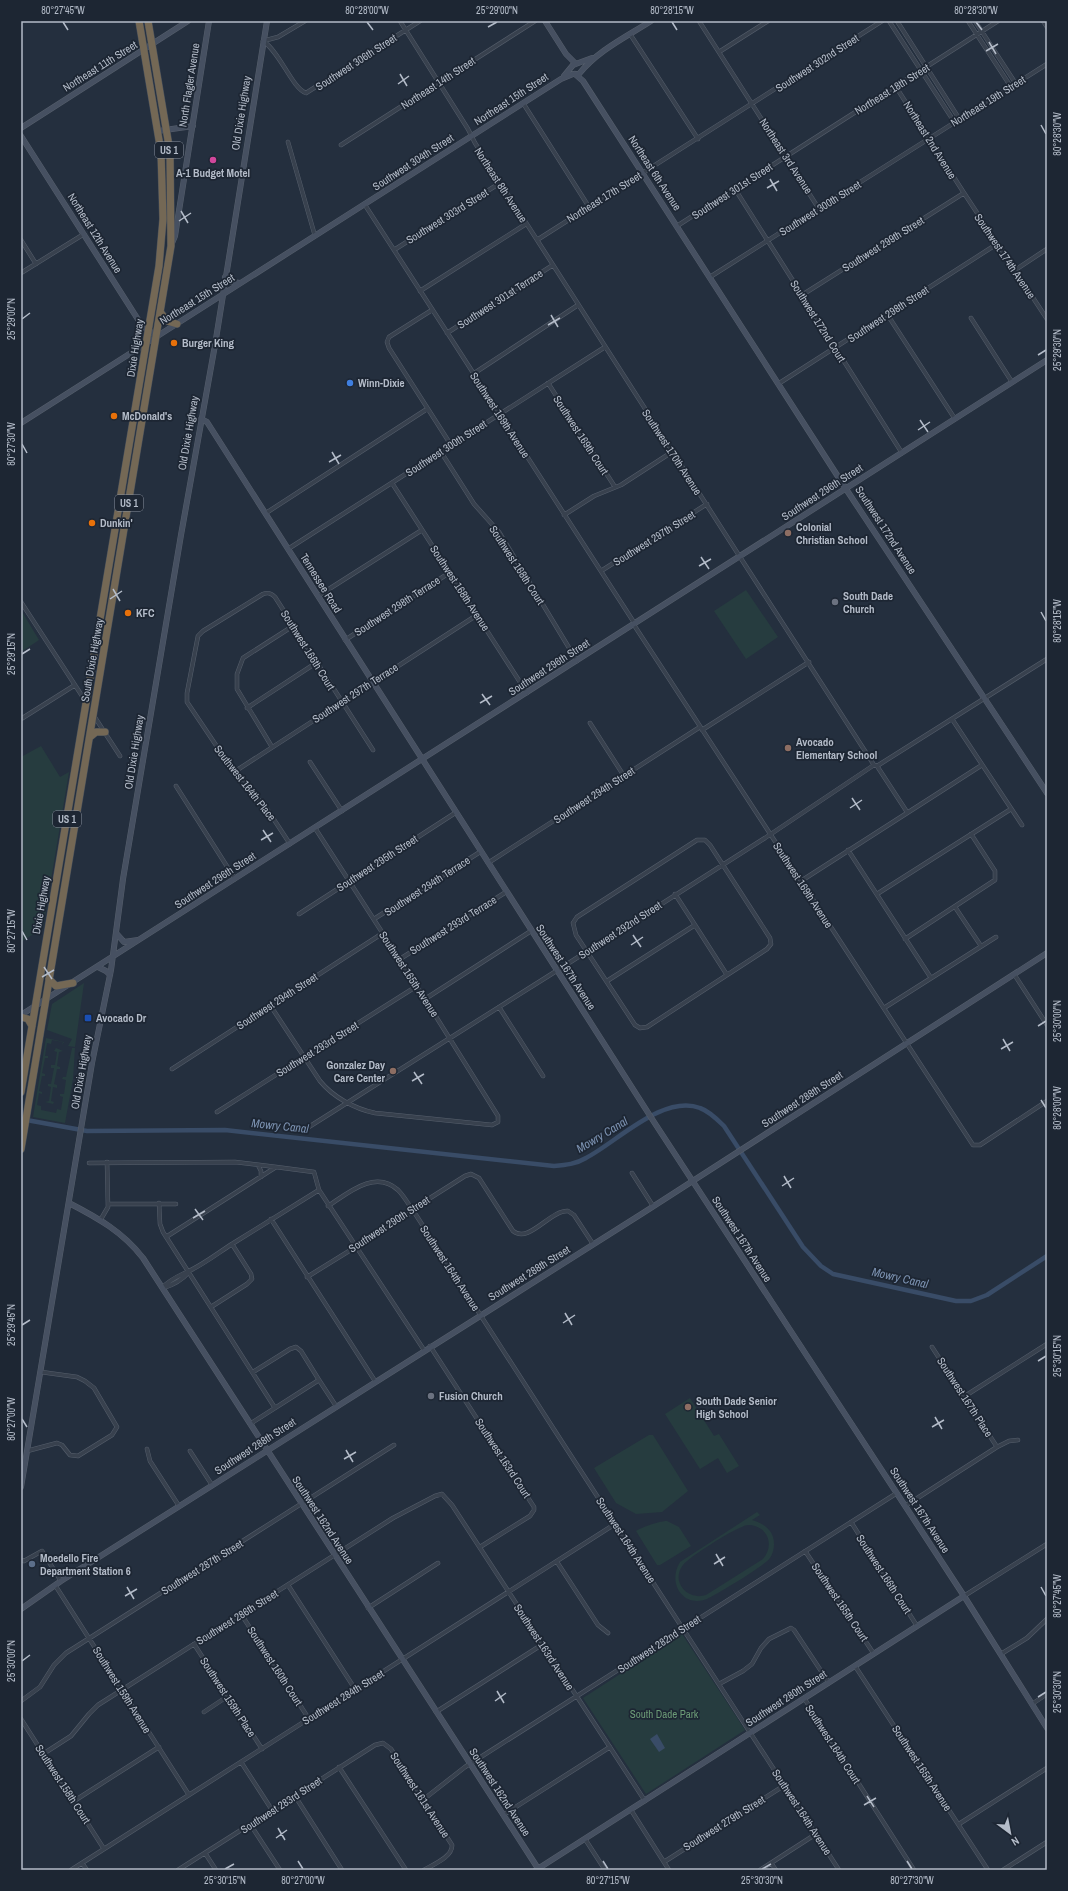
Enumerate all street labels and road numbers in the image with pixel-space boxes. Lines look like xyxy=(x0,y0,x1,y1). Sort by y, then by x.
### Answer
street label: Southwest 306th Street xyxy=(313,30,400,93)
street label: Southwest 302nd Street xyxy=(773,31,862,95)
street label: Northeast 11th Street xyxy=(60,37,140,94)
street label: North Flagler Avenue xyxy=(175,42,203,128)
street label: Northeast 14th Street xyxy=(398,54,478,112)
street label: Northeast 18th Street xyxy=(852,60,932,118)
street label: Northeast 15th Street xyxy=(471,70,551,128)
street label: Northeast 19th Street xyxy=(948,72,1028,130)
street label: Old Dixie Highway xyxy=(228,74,254,151)
street label: Northeast 2nd Avenue xyxy=(900,98,960,182)
street label: Northeast 3rd Avenue xyxy=(756,116,816,196)
street label: Southwest 304th Street xyxy=(370,130,457,193)
street label: Northeast 6th Avenue xyxy=(626,133,684,213)
road number: US 1 xyxy=(155,142,183,158)
street label: Northeast 8th Avenue xyxy=(472,145,530,225)
street label: Southwest 301st Street xyxy=(689,159,775,222)
street label: Northeast 17th Street xyxy=(564,168,644,226)
street label: Southwest 300th Street xyxy=(777,177,864,239)
street label: Southwest 303rd Street xyxy=(403,185,491,247)
street label: Northeast 12th Avenue xyxy=(65,190,125,276)
street label: Southwest 174th Avenue xyxy=(971,211,1039,301)
street label: Southwest 299th Street xyxy=(840,213,927,275)
street label: Southwest 301st Terrace xyxy=(455,266,545,332)
street label: Northeast 15th Street xyxy=(157,270,237,328)
street label: Southwest 172nd Court xyxy=(787,277,849,365)
street label: Southwest 298th Street xyxy=(845,282,932,345)
street label: Dixie Highway xyxy=(123,317,147,378)
street label: Southwest 169th Avenue xyxy=(467,369,533,461)
street label: Southwest 169th Court xyxy=(550,393,612,478)
street label: Old Dixie Highway xyxy=(175,394,202,471)
street label: Southwest 170th Avenue xyxy=(639,406,705,498)
street label: Southwest 300th Street xyxy=(403,416,490,479)
street label: Southwest 296th Street xyxy=(779,460,866,523)
street label: Southwest 172nd Avenue xyxy=(852,483,920,577)
road number: US 1 xyxy=(115,495,143,511)
street label: Southwest 297th Street xyxy=(611,507,698,569)
street label: Southwest 168th Court xyxy=(486,523,548,608)
street label: Southwest 168th Avenue xyxy=(427,542,493,634)
street label: Tennessee Road xyxy=(297,551,345,615)
street label: Southwest 298th Terrace xyxy=(351,573,443,639)
street label: Southwest 166th Court xyxy=(278,607,339,693)
street label: South Dixie Highway xyxy=(78,617,106,703)
street label: Southwest 296th Street xyxy=(506,635,593,698)
street label: Southwest 297th Terrace xyxy=(309,660,401,726)
street label: Old Dixie Highway xyxy=(121,713,147,790)
street label: Southwest 164th Place xyxy=(211,742,279,824)
street label: Southwest 294th Street xyxy=(551,763,638,826)
road number: US 1 xyxy=(53,811,81,827)
street label: Southwest 295th Street xyxy=(334,831,421,894)
street label: Southwest 169th Avenue xyxy=(770,839,836,931)
street label: Southwest 296th Street xyxy=(172,848,259,911)
street label: Southwest 294th Terrace xyxy=(381,853,473,919)
street label: Dixie Highway xyxy=(29,874,53,935)
street label: Southwest 293rd Terrace xyxy=(407,893,499,957)
street label: Southwest 292nd Street xyxy=(576,898,665,962)
street label: Southwest 167th Avenue xyxy=(533,921,599,1013)
street label: Southwest 165th Avenue xyxy=(376,928,442,1020)
street label: Southwest 294th Street xyxy=(234,969,321,1032)
street label: Southwest 293rd Street xyxy=(273,1018,361,1080)
street label: Old Dixie Highway xyxy=(68,1033,95,1110)
street label: Southwest 288th Street xyxy=(759,1067,846,1130)
street label: Southwest 290th Street xyxy=(346,1192,433,1255)
street label: Southwest 167th Avenue xyxy=(709,1193,775,1285)
street label: Southwest 164th Avenue xyxy=(417,1222,483,1314)
street label: Southwest 288th Street xyxy=(486,1242,573,1304)
street label: Southwest 167th Place xyxy=(934,1354,996,1440)
street label: Southwest 288th Street xyxy=(212,1414,299,1477)
street label: Southwest 163rd Court xyxy=(472,1415,534,1501)
street label: Southwest 167th Avenue xyxy=(887,1464,953,1556)
street label: Southwest 162nd Avenue xyxy=(289,1473,357,1567)
street label: Southwest 164th Avenue xyxy=(593,1494,659,1586)
street label: Southwest 166th Court xyxy=(853,1532,915,1617)
street label: Southwest 287th Street xyxy=(159,1536,246,1598)
street label: Southwest 165th Court xyxy=(809,1560,872,1644)
street label: Southwest 286th Street xyxy=(194,1586,281,1648)
street label: Southwest 163rd Avenue xyxy=(511,1601,577,1693)
street label: Southwest 282nd Street xyxy=(615,1612,704,1676)
street label: Southwest 160th Court xyxy=(244,1624,306,1709)
street label: Southwest 159th Avenue xyxy=(90,1644,154,1736)
street label: Southwest 159th Place xyxy=(197,1654,259,1740)
street label: Southwest 284th Street xyxy=(300,1666,387,1728)
street label: Southwest 280th Street xyxy=(743,1666,830,1729)
street label: Southwest 164th Court xyxy=(802,1702,864,1787)
street label: Southwest 165th Avenue xyxy=(889,1722,955,1814)
street label: Southwest 158th Court xyxy=(32,1742,94,1827)
street label: Southwest 162nd Avenue xyxy=(466,1745,534,1839)
street label: Southwest 161st Avenue xyxy=(387,1750,453,1840)
street label: Southwest 164th Avenue xyxy=(769,1766,835,1858)
street label: Southwest 283rd Street xyxy=(238,1773,325,1837)
street label: Southwest 279th Street xyxy=(681,1792,768,1854)

